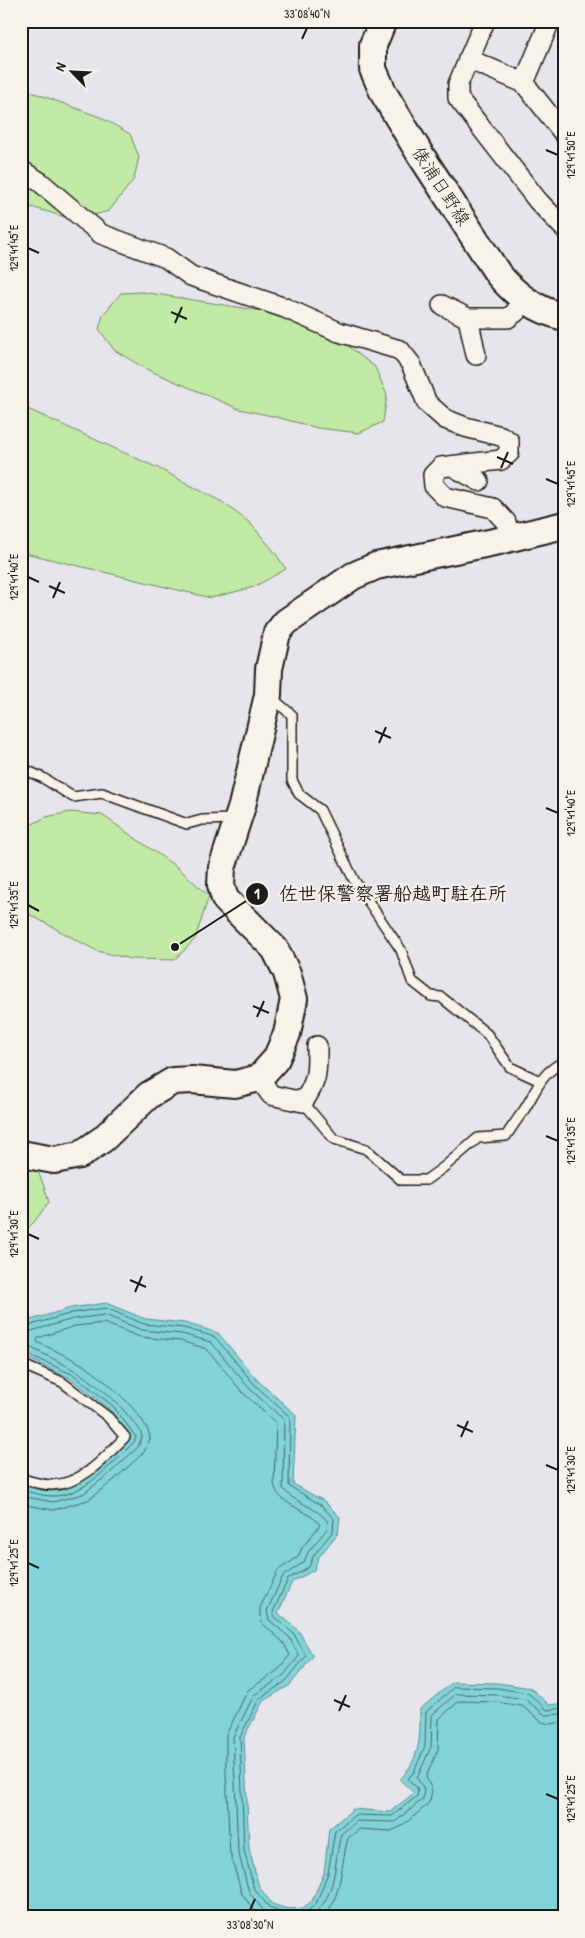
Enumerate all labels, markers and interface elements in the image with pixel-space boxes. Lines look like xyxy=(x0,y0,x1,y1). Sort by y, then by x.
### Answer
text: 33°08'40"N xyxy=(284,5,330,22)
north arrow xyxy=(48,48,98,98)
text: N xyxy=(49,59,70,74)
text: 129°41'50"E xyxy=(562,131,579,179)
street label: 俵浦日野線 xyxy=(406,141,476,230)
text: 129°41'45"E xyxy=(5,224,22,271)
text: 129°41'45"E xyxy=(562,460,579,507)
text: 129°41'40"E xyxy=(5,553,22,600)
text: 129°41'40"E xyxy=(562,789,579,836)
callout: 佐世保警察署船越町駐在所 xyxy=(244,877,517,911)
text: 佐世保警察署船越町駐在所 xyxy=(279,880,507,906)
text: 129°41'35"E xyxy=(5,881,22,929)
text: 1 xyxy=(254,883,260,904)
text: 129°41'35"E xyxy=(562,1117,579,1165)
text: 129°41'30"E xyxy=(5,1209,22,1258)
text: 129°41'30"E xyxy=(562,1445,579,1494)
text: 129°41'25"E xyxy=(5,1539,22,1587)
text: 129°41'25"E xyxy=(562,1775,579,1823)
text: 33°08'30"N xyxy=(227,1916,273,1933)

